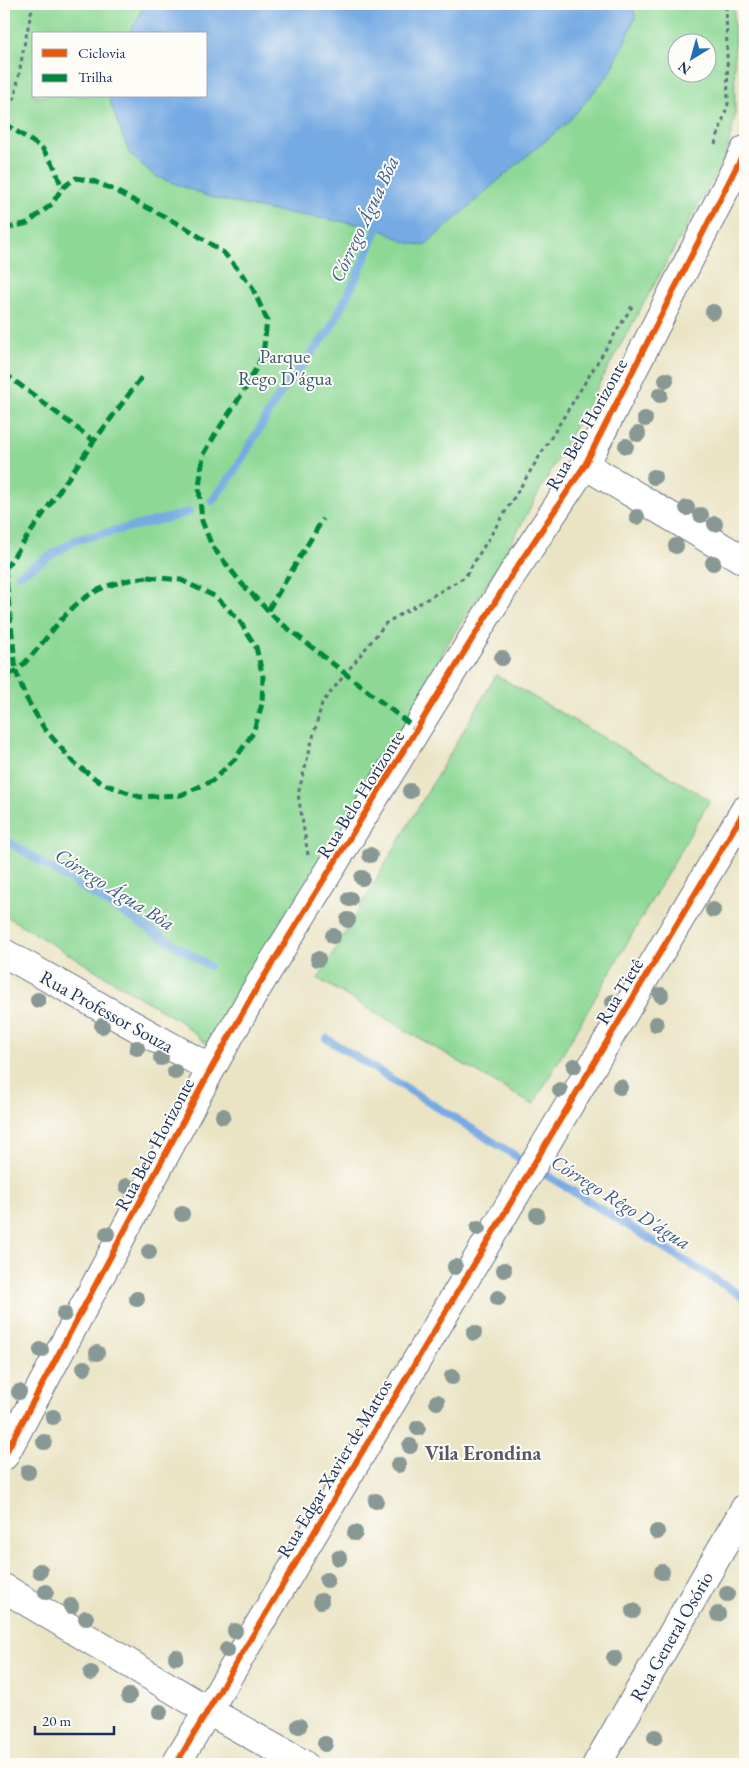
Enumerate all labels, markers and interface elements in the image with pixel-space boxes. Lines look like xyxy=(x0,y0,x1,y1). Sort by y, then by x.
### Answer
legend xyxy=(32,32,208,98)
north arrow xyxy=(666,32,716,82)
text: Ciclovia xyxy=(78,43,125,62)
text: N xyxy=(674,57,694,79)
text: Trilha xyxy=(78,67,113,86)
water label: Córrego Água Bõa xyxy=(323,152,405,286)
park label: Parque Rego D'água xyxy=(238,344,332,391)
street label: Rua Belo Horizonte xyxy=(540,354,633,495)
street label: Rua Belo Horizonte xyxy=(311,725,410,863)
water label: Córrego Água Bôa xyxy=(50,842,180,936)
street label: Rua Tietê xyxy=(590,953,649,1029)
street label: Rua Professor Souza xyxy=(36,964,178,1059)
street label: Rua Belo Horizonte xyxy=(109,1073,200,1215)
water label: Córrego Rêgo D'água xyxy=(546,1149,696,1255)
street label: Rua Edgar Xavier de Mattos xyxy=(271,1374,398,1562)
district label: Vila Erondina xyxy=(425,1440,542,1466)
street label: Rua General Osório xyxy=(624,1567,719,1706)
scale bar xyxy=(35,1703,114,1735)
text: 20 m xyxy=(42,1711,71,1730)

